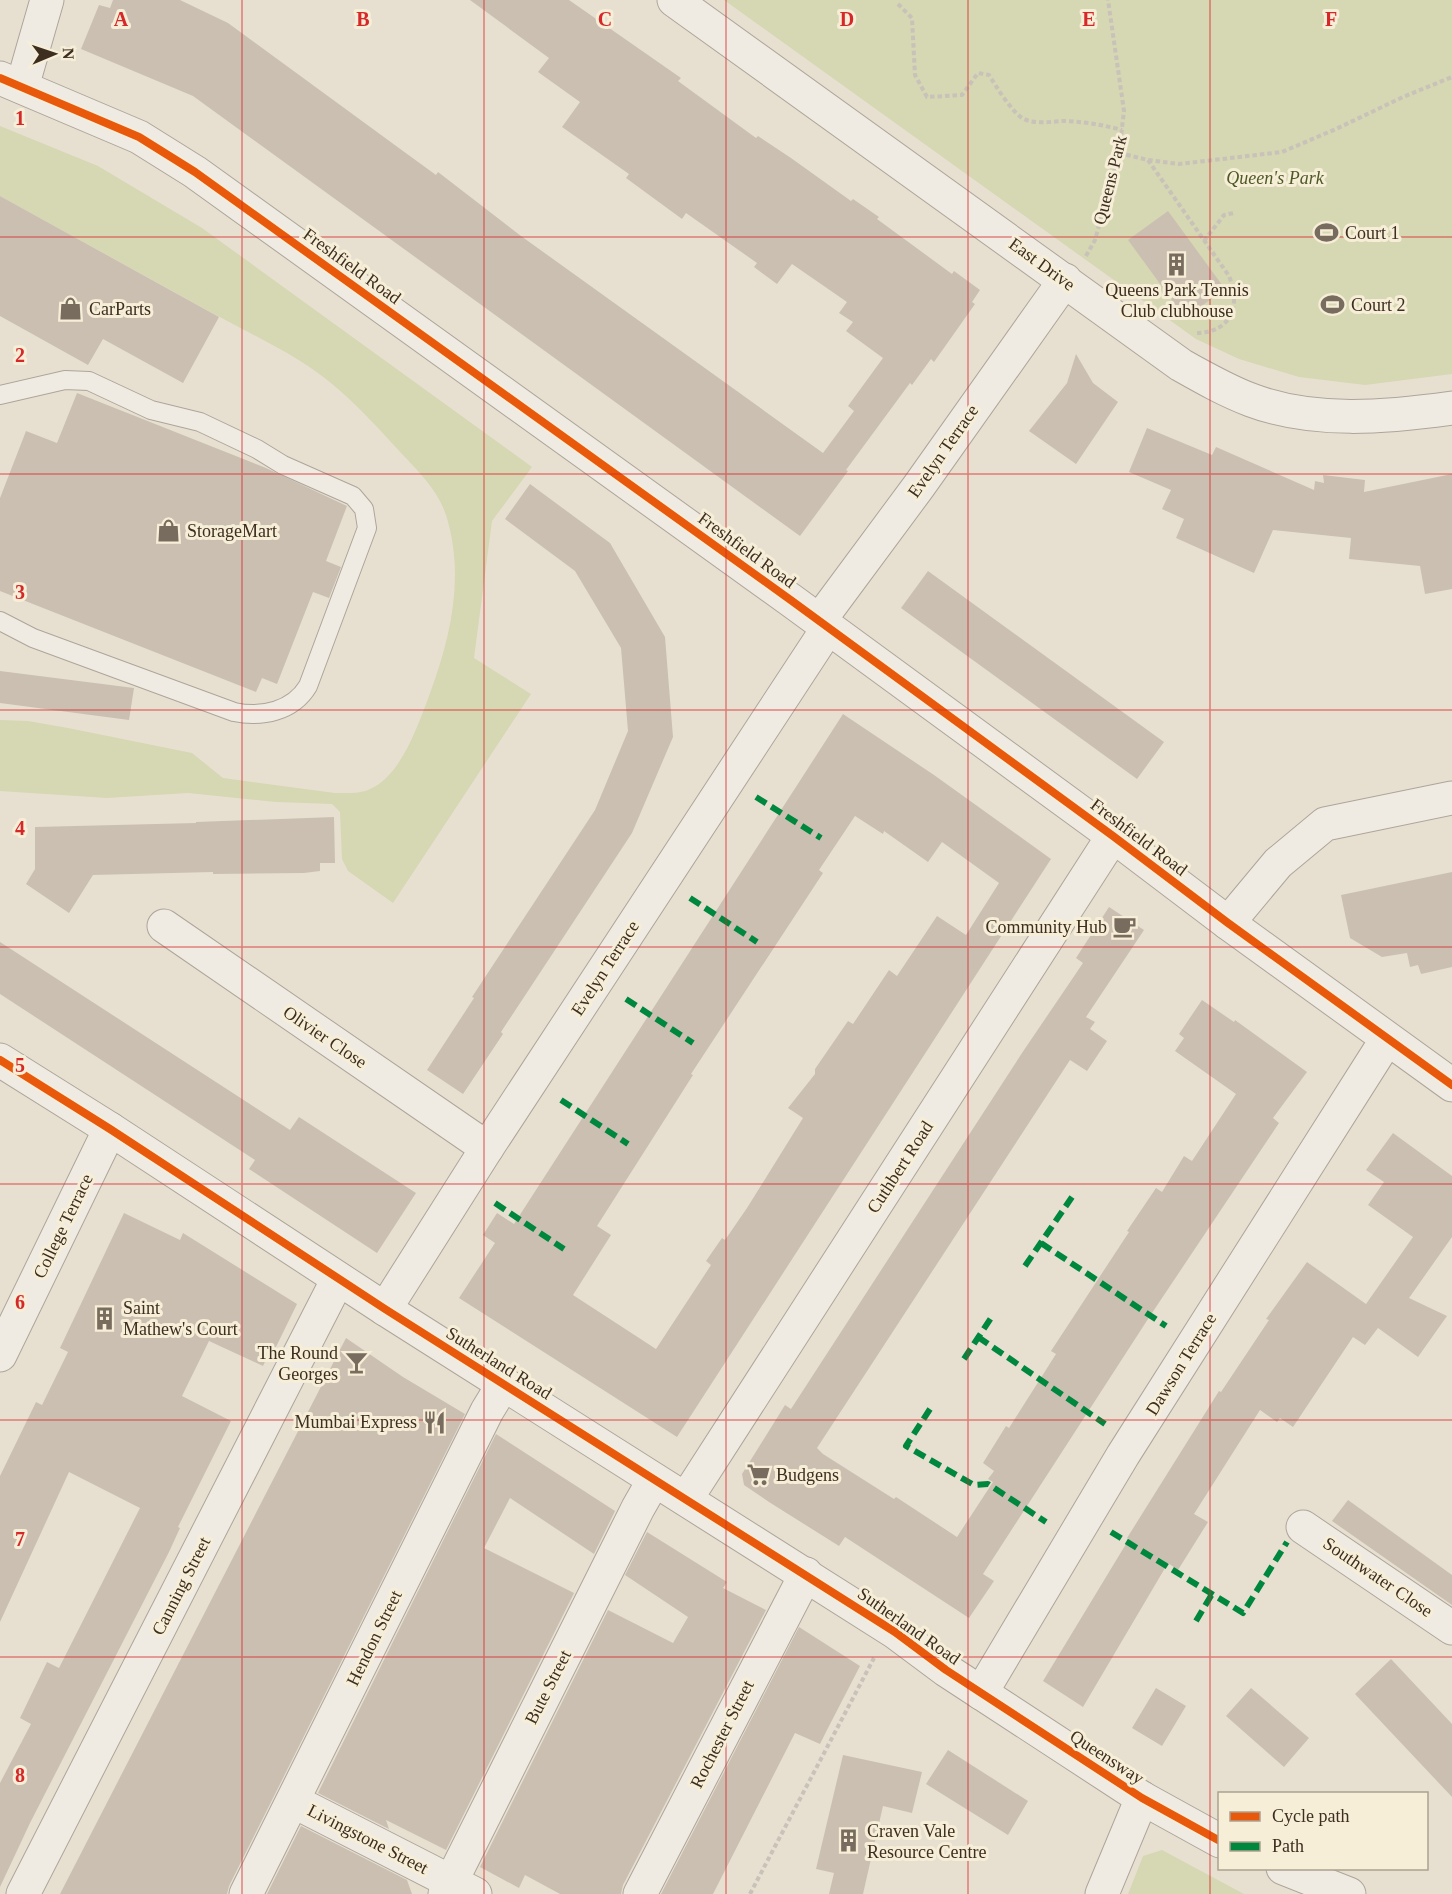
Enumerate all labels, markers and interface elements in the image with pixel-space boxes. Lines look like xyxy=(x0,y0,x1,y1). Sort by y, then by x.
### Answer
text: A xyxy=(114,8,129,30)
text: B xyxy=(356,8,370,30)
text: C xyxy=(598,8,612,30)
text: D xyxy=(840,8,854,30)
text: E xyxy=(1082,8,1096,30)
text: F xyxy=(1325,8,1337,30)
north arrow xyxy=(24,24,84,84)
text: N xyxy=(60,47,77,60)
text: 1 xyxy=(15,107,25,129)
street label: Queens Park xyxy=(1089,133,1131,227)
park label: Queen's Park xyxy=(1226,168,1325,188)
sports icon: Court 1 xyxy=(1314,220,1340,246)
place label: Court 1 xyxy=(1345,223,1400,243)
street label: Freshfield Road xyxy=(299,224,405,308)
street label: East Drive xyxy=(1005,233,1079,295)
building icon: Queens Park Tennis Club clubhouse xyxy=(1164,251,1190,277)
place label: Queens Park Tennis Club clubhouse xyxy=(1105,280,1249,321)
sports icon: Court 2 xyxy=(1320,292,1346,318)
place label: Court 2 xyxy=(1351,295,1406,315)
shop icon: CarParts xyxy=(58,296,84,322)
place label: CarParts xyxy=(89,299,151,319)
text: 2 xyxy=(15,344,25,366)
street label: Evelyn Terrace xyxy=(904,401,982,501)
street label: Freshfield Road xyxy=(694,508,800,592)
shop icon: StorageMart xyxy=(156,518,182,544)
place label: StorageMart xyxy=(187,521,277,541)
text: 3 xyxy=(15,581,25,603)
street label: Freshfield Road xyxy=(1087,794,1191,880)
text: 4 xyxy=(15,817,25,839)
cafe icon: Community Hub xyxy=(1112,914,1138,940)
street label: Evelyn Terrace xyxy=(567,917,643,1019)
place label: Community Hub xyxy=(985,917,1107,937)
street label: Olivier Close xyxy=(279,1002,371,1072)
text: 5 xyxy=(15,1054,25,1076)
street label: Cuthbert Road xyxy=(863,1117,937,1217)
street label: College Terrace xyxy=(29,1170,97,1282)
text: 6 xyxy=(15,1291,25,1313)
place label: Saint Mathew's Court xyxy=(123,1298,238,1339)
building icon: Saint Mathew's Court xyxy=(92,1305,118,1331)
street label: Dawson Terrace xyxy=(1142,1309,1220,1419)
street label: Sutherland Road xyxy=(443,1323,555,1403)
place label: The Round Georges xyxy=(258,1343,338,1384)
bar icon: The Round Georges xyxy=(343,1350,369,1376)
restaurant icon: Mumbai Express xyxy=(422,1409,448,1435)
place label: Mumbai Express xyxy=(295,1412,417,1432)
supermarket icon: Budgens xyxy=(745,1462,771,1488)
place label: Budgens xyxy=(776,1465,839,1485)
text: 7 xyxy=(15,1528,25,1550)
street label: Southwater Close xyxy=(1320,1533,1436,1621)
street label: Canning Street xyxy=(148,1534,214,1638)
street label: Sutherland Road xyxy=(854,1583,964,1669)
street label: Hendon Street xyxy=(342,1587,406,1689)
street label: Bute Street xyxy=(521,1647,575,1727)
street label: Rochester Street xyxy=(686,1677,758,1791)
street label: Queensway xyxy=(1066,1726,1148,1788)
text: 8 xyxy=(15,1764,25,1786)
legend xyxy=(1218,1792,1428,1870)
street label: Livingstone Street xyxy=(304,1800,432,1878)
text: Cycle path xyxy=(1272,1806,1349,1826)
place label: Craven Vale Resource Centre xyxy=(867,1821,986,1862)
building icon: Craven Vale Resource Centre xyxy=(836,1828,862,1854)
text: Path xyxy=(1272,1836,1304,1856)

